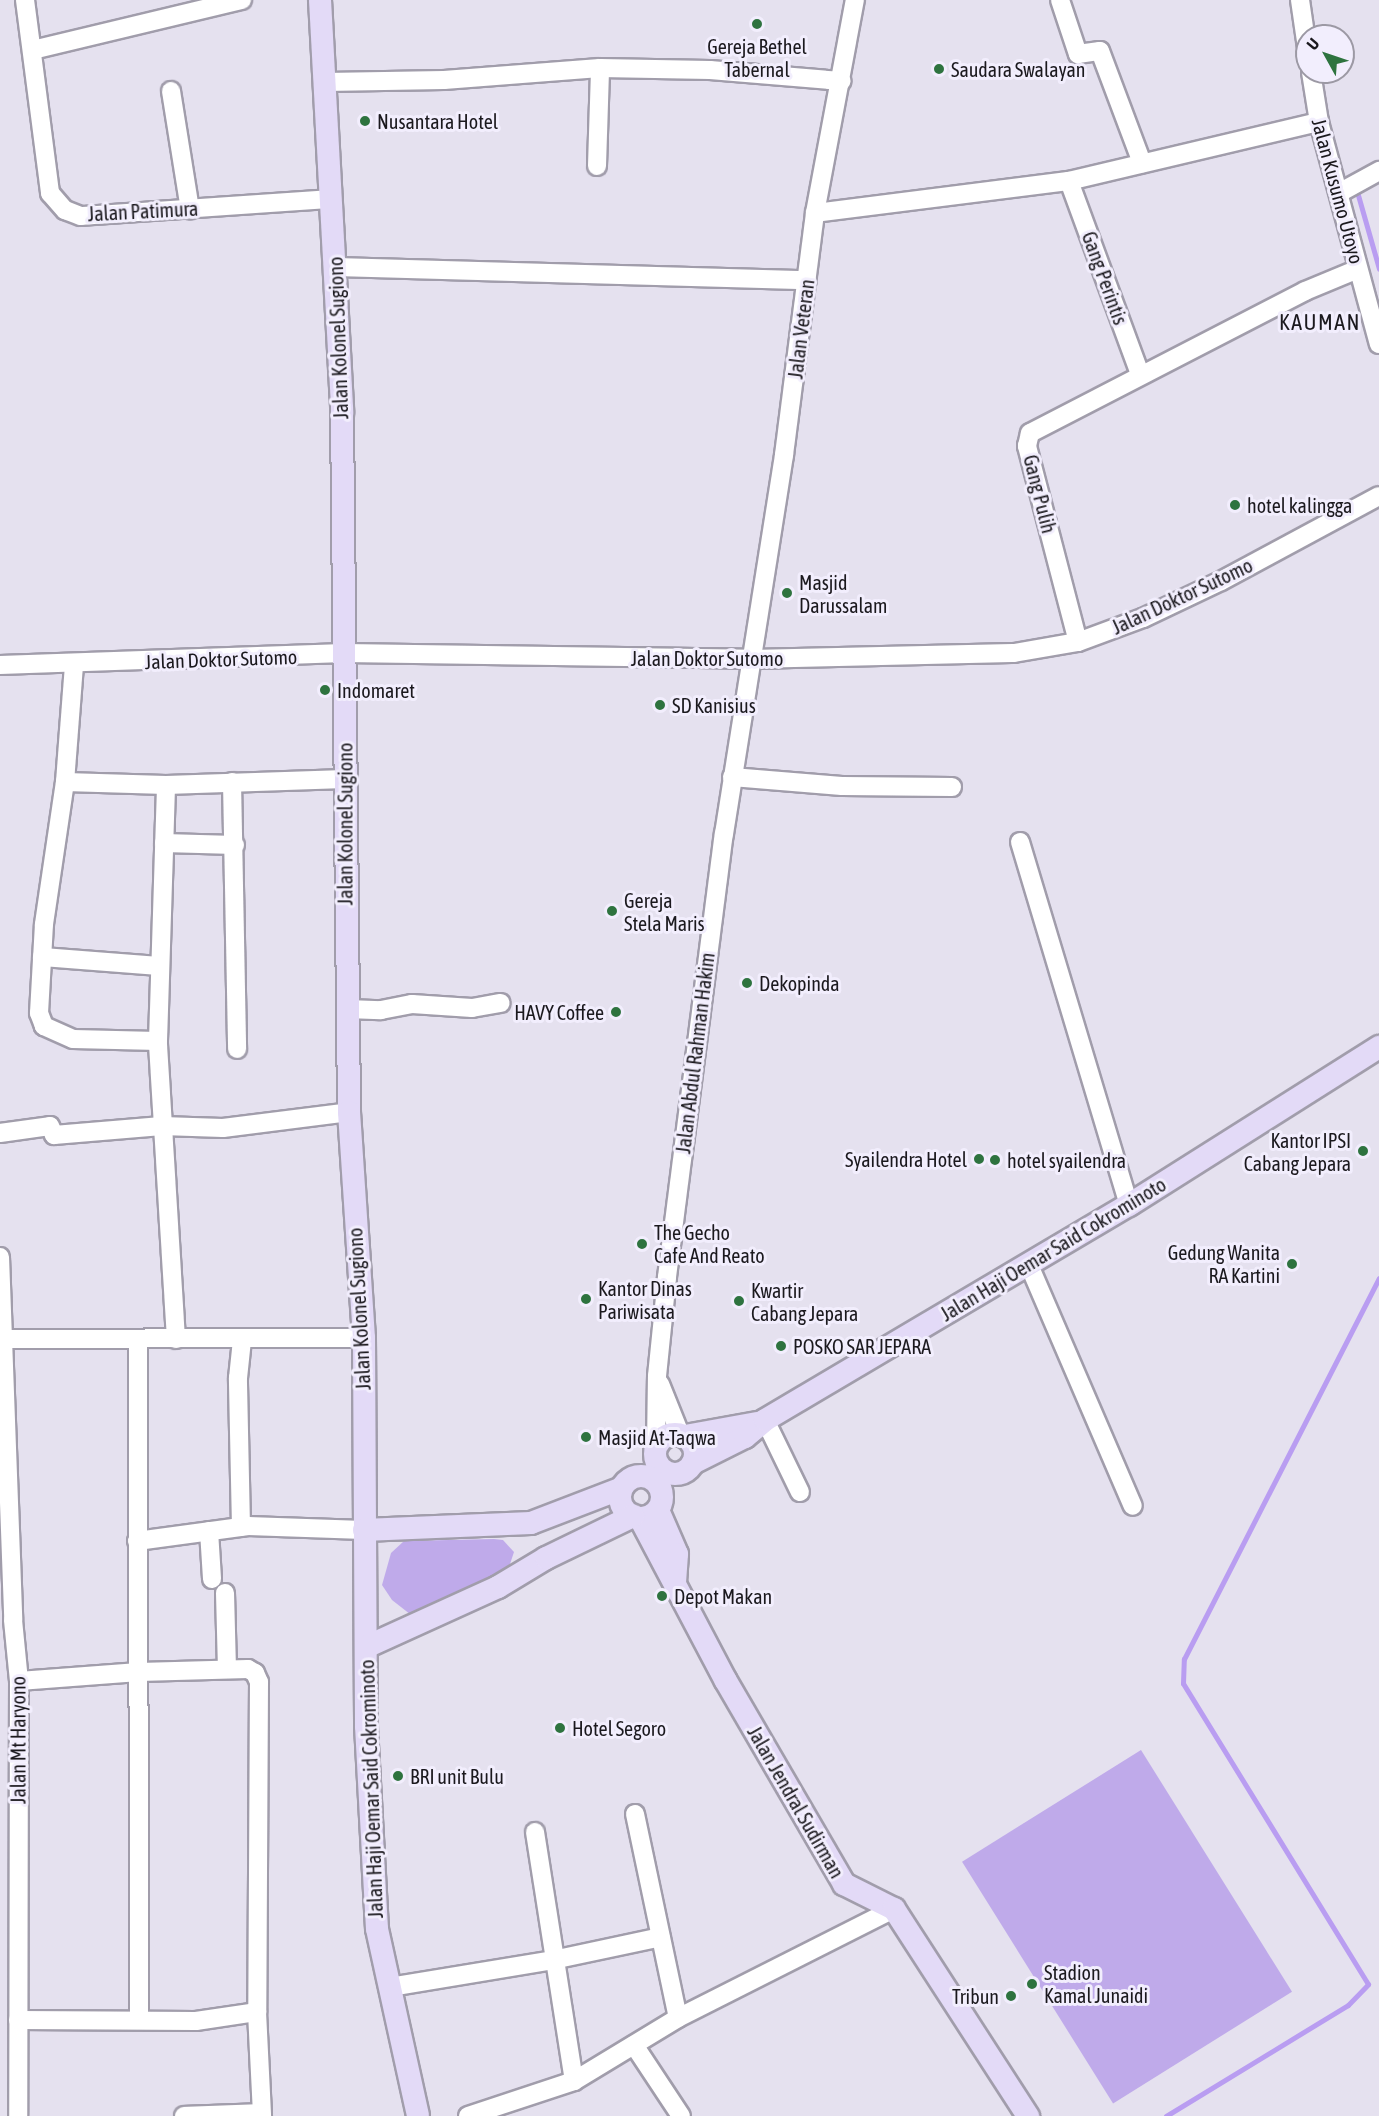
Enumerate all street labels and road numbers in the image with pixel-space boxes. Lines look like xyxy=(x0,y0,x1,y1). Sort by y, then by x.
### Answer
street label: Jalan Kusumo Utoyo xyxy=(1307,116,1369,266)
street label: Jalan Patimura xyxy=(87,196,199,226)
street label: Gang Perintis xyxy=(1077,228,1133,328)
street label: Jalan Kolonel Sugiono xyxy=(323,256,353,420)
street label: Jalan Veteran xyxy=(783,278,819,380)
street label: Gang Pulih xyxy=(1019,452,1061,536)
street label: Jalan Doktor Sutomo xyxy=(1108,553,1256,639)
street label: Jalan Doktor Sutomo xyxy=(144,644,298,674)
street label: Jalan Doktor Sutomo xyxy=(631,646,783,670)
street label: Jalan Kolonel Sugiono xyxy=(333,743,357,905)
street label: Jalan Abdul Rahman Hakim xyxy=(671,951,719,1155)
street label: Jalan Haji Oemar Said Cokrominoto xyxy=(936,1172,1170,1326)
street label: Jalan Kolonel Sugiono xyxy=(343,1227,375,1391)
street label: Jalan Haji Oemar Said Cokrominoto xyxy=(354,1659,388,1919)
street label: Jalan Mt Haryono xyxy=(6,1676,30,1804)
street label: Jalan Jendral Sudirman xyxy=(743,1722,849,1882)

